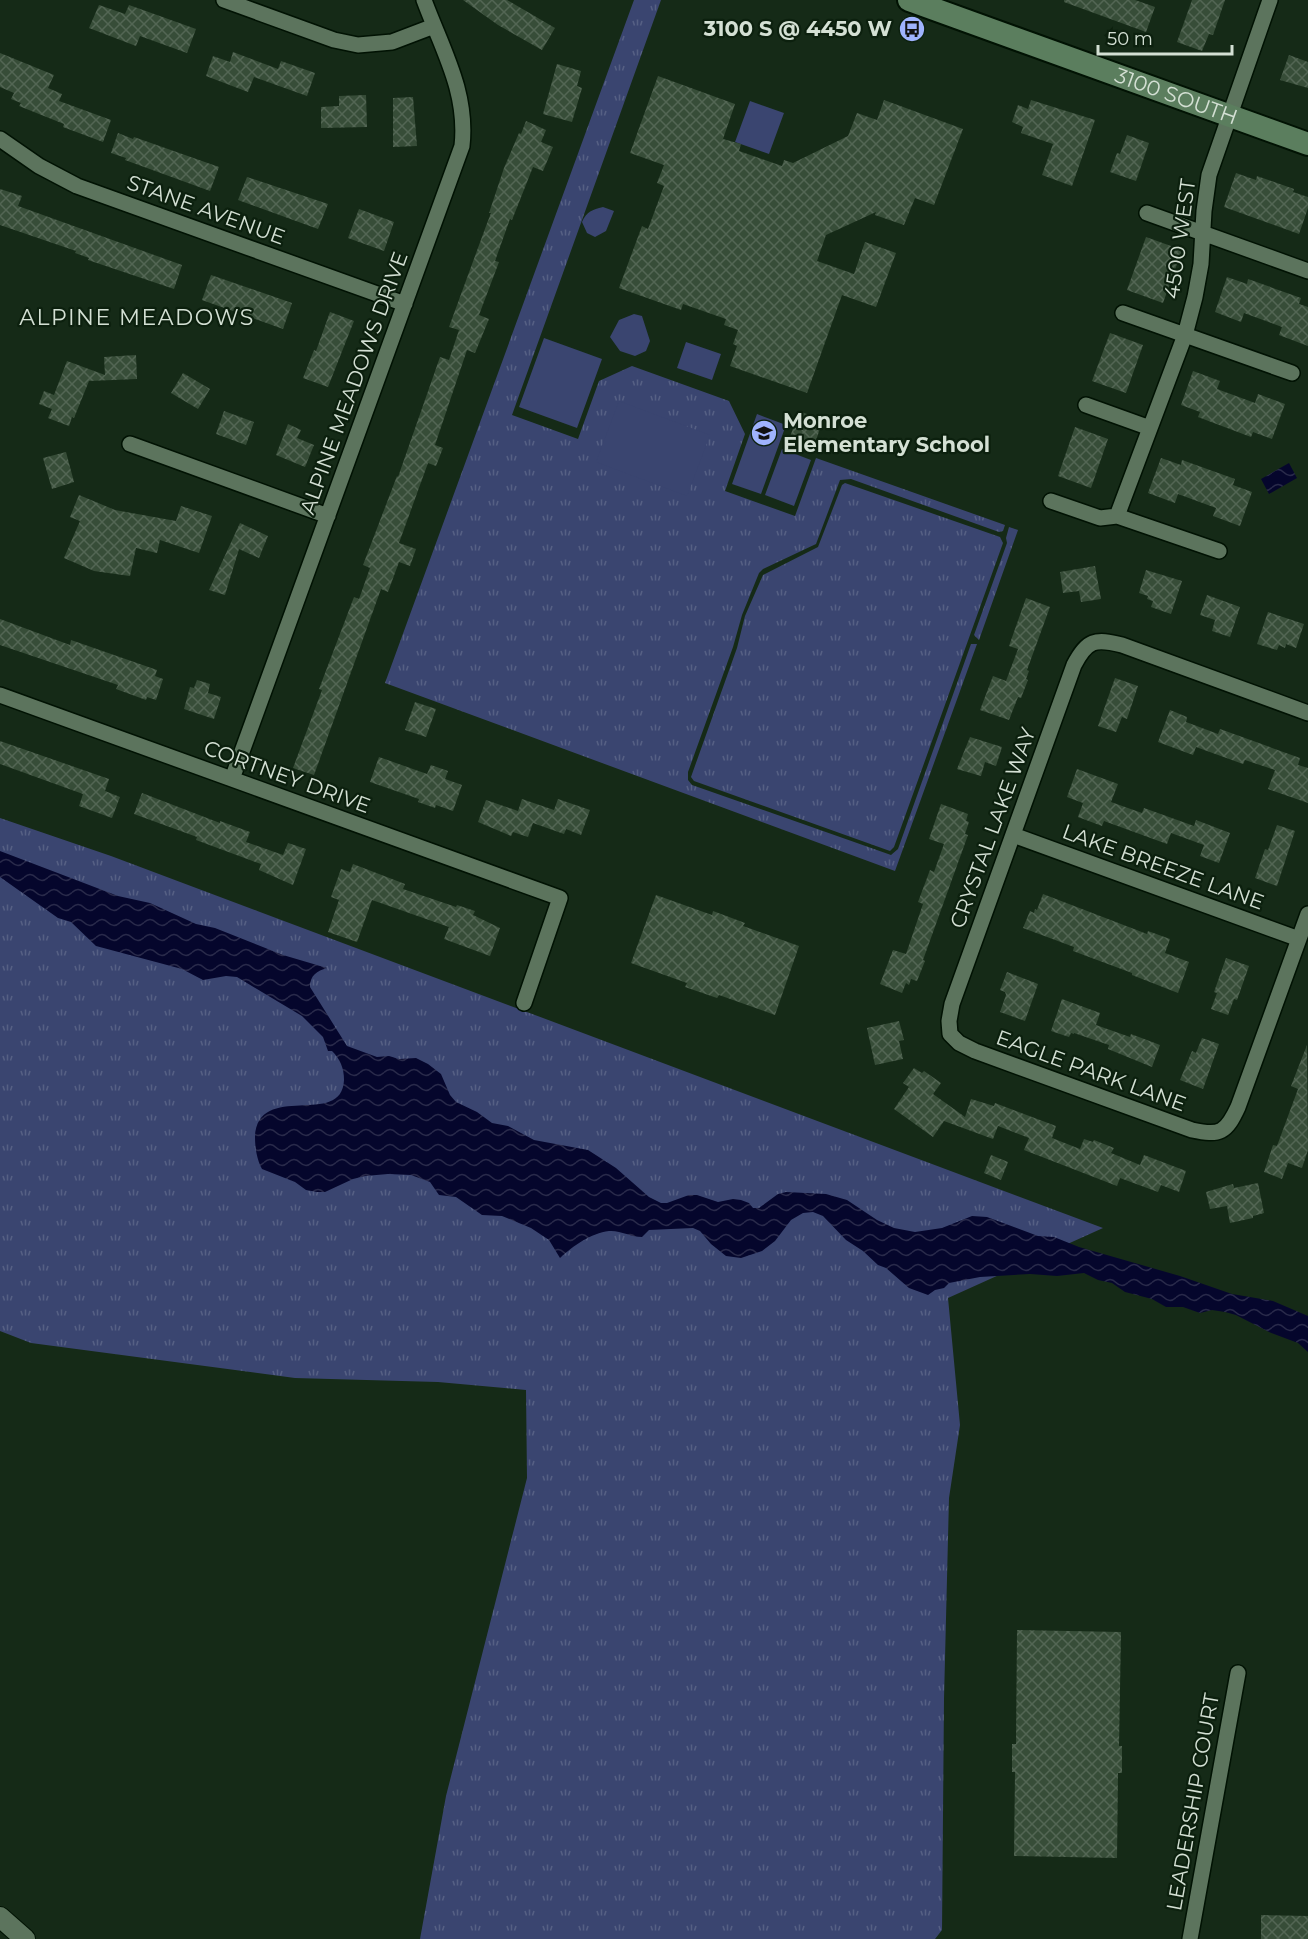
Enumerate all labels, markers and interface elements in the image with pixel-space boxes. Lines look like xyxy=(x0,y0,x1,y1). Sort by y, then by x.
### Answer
bus stop icon: 3100 S @ 4450 W xyxy=(897,14,927,44)
place label: 3100 S @ 4450 W xyxy=(703,16,892,41)
scale bar xyxy=(1098,18,1232,56)
text: 50 m xyxy=(1107,28,1153,50)
street label: 3100 SOUTH xyxy=(1111,62,1241,130)
street label: STANE AVENUE xyxy=(124,169,289,250)
street label: 4500 WEST xyxy=(1159,177,1200,301)
street label: ALPINE MEADOWS DRIVE xyxy=(294,248,413,517)
district label: ALPINE MEADOWS xyxy=(19,304,255,331)
place label: Monroe Elementary School xyxy=(783,408,990,457)
school or university icon: Monroe Elementary School xyxy=(749,418,779,448)
street label: CRYSTAL LAKE WAY xyxy=(945,723,1041,932)
street label: CORTNEY DRIVE xyxy=(200,735,374,818)
street label: LAKE BREEZE LANE xyxy=(1059,818,1267,915)
street label: EAGLE PARK LANE xyxy=(993,1025,1190,1117)
street label: LEADERSHIP COURT xyxy=(1161,1691,1224,1913)

